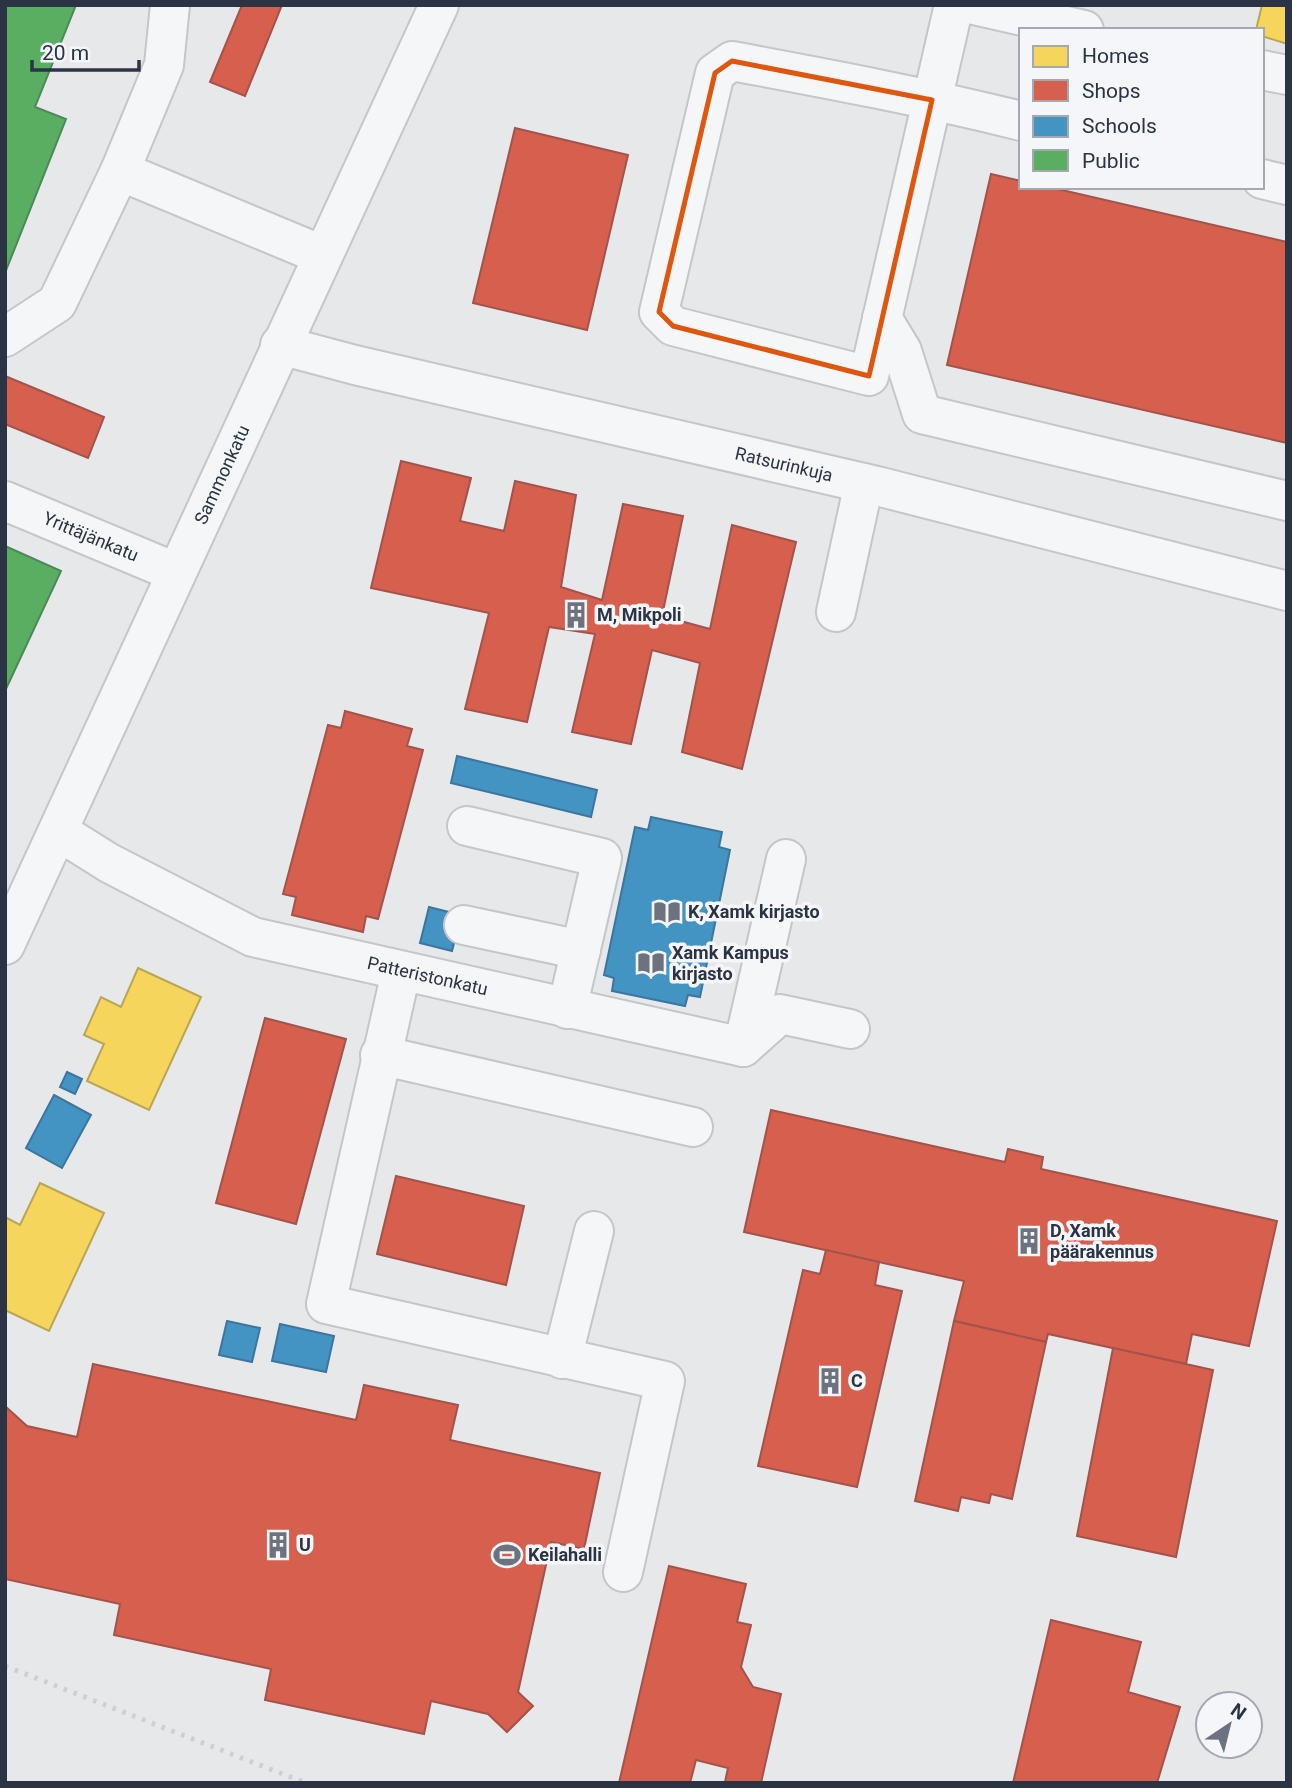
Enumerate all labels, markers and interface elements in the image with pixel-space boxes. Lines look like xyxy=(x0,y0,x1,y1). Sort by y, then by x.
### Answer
scale bar xyxy=(32,28,138,72)
legend xyxy=(1019,28,1264,189)
text: 20 m xyxy=(42,41,89,65)
text: Homes xyxy=(1082,44,1149,68)
text: Shops xyxy=(1082,79,1141,103)
text: Schools xyxy=(1082,114,1157,138)
text: Public xyxy=(1082,149,1140,173)
street label: Sammonkatu xyxy=(190,422,254,527)
street label: Ratsurinkuja xyxy=(733,443,835,485)
street label: Yrittäjänkatu xyxy=(40,507,142,566)
building icon: M, Mikpoli xyxy=(561,600,591,630)
place label: M, Mikpoli xyxy=(597,604,682,625)
library icon: K, Xamk kirjasto xyxy=(652,897,682,927)
place label: K, Xamk kirjasto xyxy=(688,901,820,922)
place label: Xamk Kampus kirjasto xyxy=(672,942,789,984)
library icon: Xamk Kampus kirjasto xyxy=(636,948,666,978)
street label: Patteristonkatu xyxy=(365,952,490,999)
place label: D, Xamk päärakennus xyxy=(1050,1220,1154,1262)
building icon: D, Xamk päärakennus xyxy=(1014,1226,1044,1256)
building icon: C xyxy=(815,1366,845,1396)
place label: C xyxy=(851,1370,863,1391)
building icon: U xyxy=(263,1530,293,1560)
place label: U xyxy=(299,1534,311,1555)
sports icon: Keilahalli xyxy=(492,1540,522,1570)
place label: Keilahalli xyxy=(528,1544,602,1565)
north arrow xyxy=(1194,1690,1264,1760)
text: N xyxy=(1226,1698,1251,1725)

